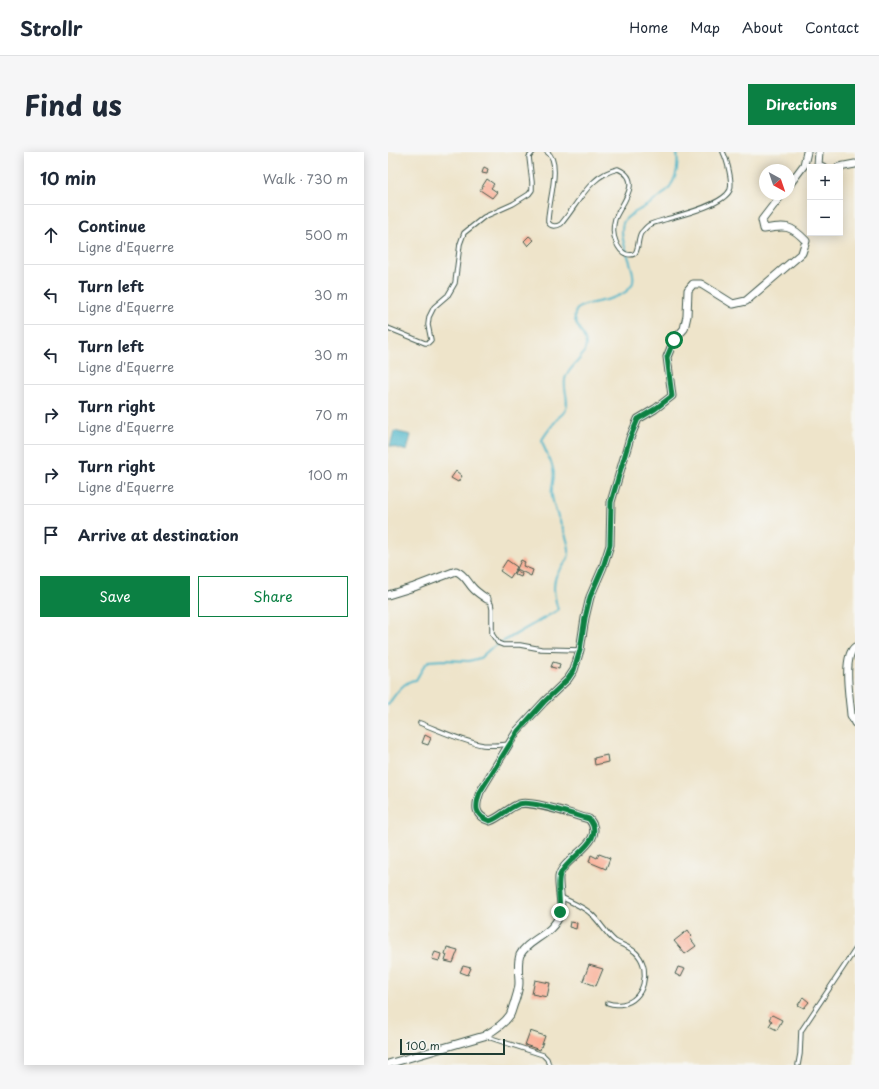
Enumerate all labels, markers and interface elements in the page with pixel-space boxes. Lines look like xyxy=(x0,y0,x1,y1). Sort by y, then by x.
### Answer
text: Strollr xyxy=(20,14,83,42)
text: Home xyxy=(629,17,668,38)
text: Map xyxy=(690,17,720,38)
text: About xyxy=(742,17,783,38)
text: Contact xyxy=(805,17,859,38)
text: Find us xyxy=(24,83,122,126)
button: Directions xyxy=(748,84,855,125)
north arrow xyxy=(759,164,795,200)
map controls xyxy=(807,164,843,236)
button: + xyxy=(807,164,843,200)
text: 10 min xyxy=(40,165,96,191)
text: Walk · 730 m xyxy=(263,169,348,188)
button: − xyxy=(807,200,843,236)
text: Continue xyxy=(78,214,146,237)
icon: ahead xyxy=(40,224,62,246)
text: 500 m xyxy=(305,225,348,244)
text: Ligne d'Equerre xyxy=(78,237,174,256)
text: Turn left xyxy=(78,274,144,297)
icon: left xyxy=(40,284,62,306)
text: 30 m xyxy=(314,285,348,304)
text: Ligne d'Equerre xyxy=(78,297,174,316)
route start xyxy=(665,331,683,349)
text: Turn left xyxy=(78,334,144,357)
icon: left xyxy=(40,344,62,366)
text: 30 m xyxy=(314,345,348,364)
text: Ligne d'Equerre xyxy=(78,357,174,376)
text: Turn right xyxy=(78,394,155,417)
icon: right xyxy=(40,404,62,426)
text: 70 m xyxy=(315,405,348,424)
text: Ligne d'Equerre xyxy=(78,417,174,436)
text: Turn right xyxy=(78,454,155,477)
icon: right xyxy=(40,464,62,486)
text: 100 m xyxy=(308,465,348,484)
text: Ligne d'Equerre xyxy=(78,477,174,496)
text: Arrive at destination xyxy=(78,523,239,546)
icon: arrive xyxy=(40,524,62,546)
button: Save xyxy=(40,576,190,617)
button: Share xyxy=(198,576,348,617)
route end xyxy=(551,903,569,921)
scale bar xyxy=(400,1037,505,1056)
text: 100 m xyxy=(406,1037,440,1054)

